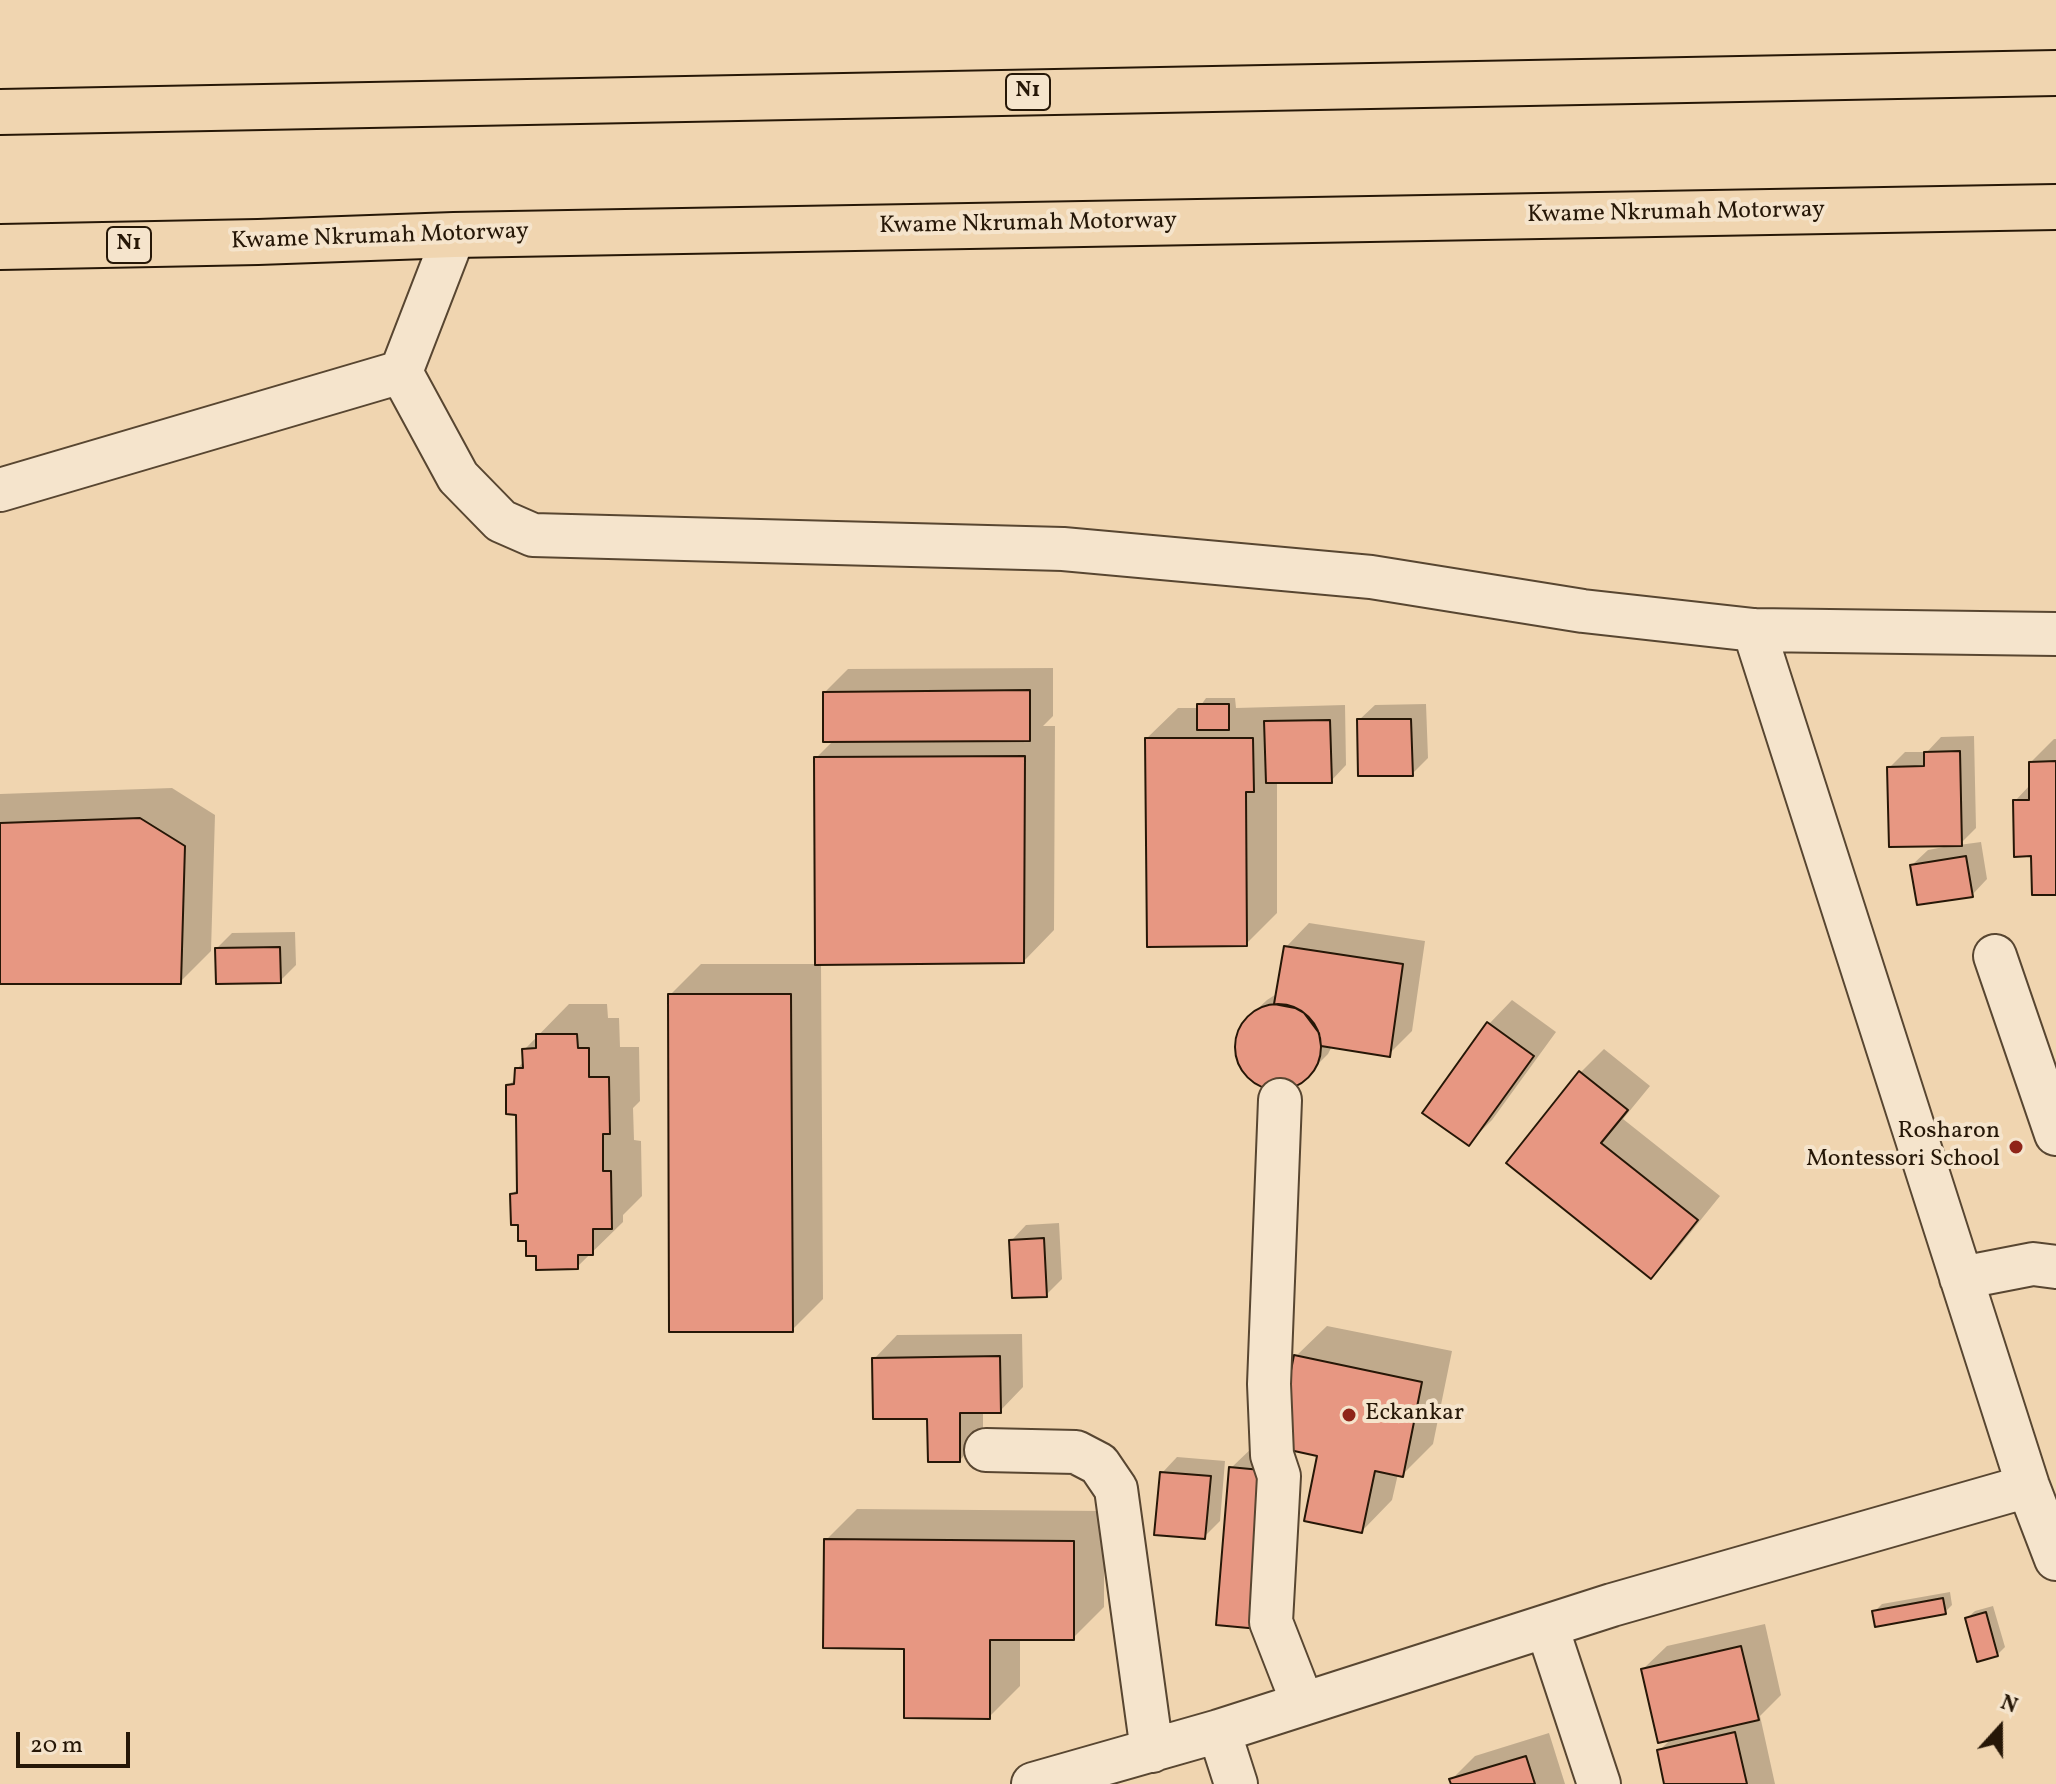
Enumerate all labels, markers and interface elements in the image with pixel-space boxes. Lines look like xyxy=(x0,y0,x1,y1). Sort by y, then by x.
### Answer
road number: N1 xyxy=(1006,74,1050,110)
street label: Kwame Nkrumah Motorway xyxy=(1527,197,1825,231)
street label: Kwame Nkrumah Motorway xyxy=(879,208,1177,242)
street label: Kwame Nkrumah Motorway xyxy=(231,218,529,258)
road number: N1 xyxy=(107,227,151,263)
place label: Rosharon Montessori School xyxy=(1806,1119,2000,1175)
marker: Rosharon Montessori School xyxy=(2007,1138,2025,1156)
place label: Eckankar xyxy=(1365,1401,1464,1429)
marker: Eckankar xyxy=(1340,1406,1358,1424)
north arrow xyxy=(1960,1688,2040,1768)
text: N xyxy=(1996,1688,2022,1722)
scale bar xyxy=(20,1716,134,1766)
text: 20 m xyxy=(30,1729,83,1763)

